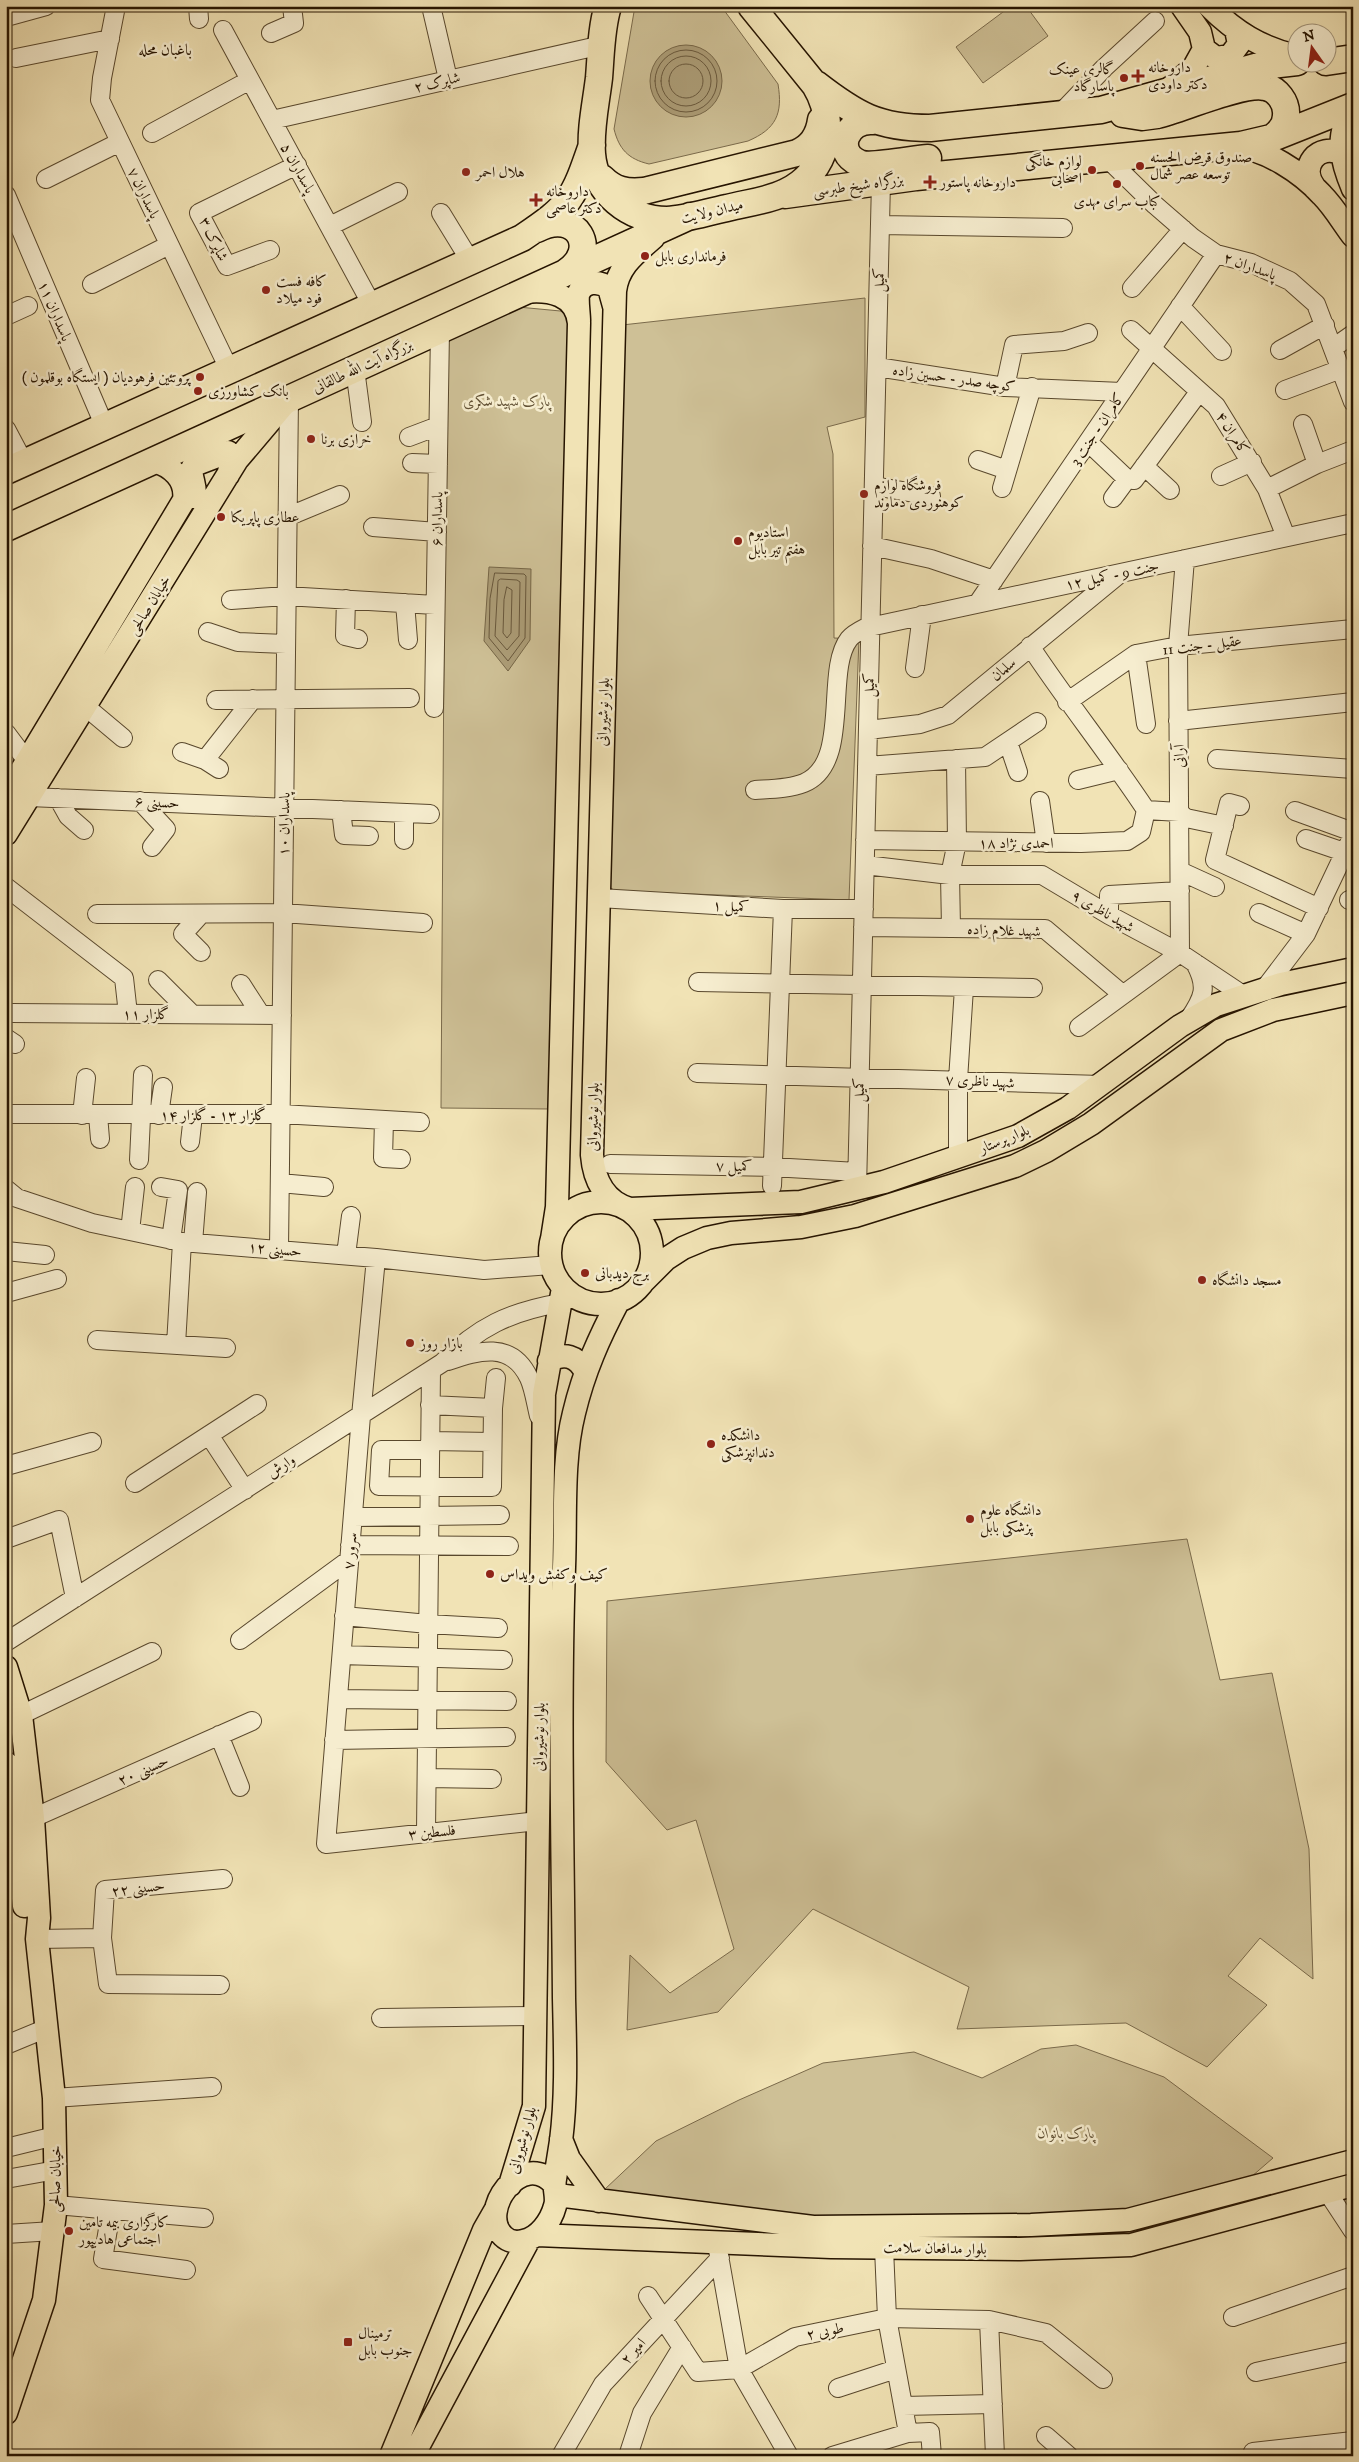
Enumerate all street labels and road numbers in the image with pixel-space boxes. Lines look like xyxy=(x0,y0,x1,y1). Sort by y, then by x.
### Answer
street label: شاپرک ۲ xyxy=(412,68,462,97)
street label: پاسداران ۵ xyxy=(275,140,320,198)
street label: پاسداران ۷ xyxy=(122,164,165,224)
street label: بزرگراه شیخ طبرسی xyxy=(811,169,905,205)
street label: میدان ولایت xyxy=(679,195,745,228)
street label: شاپرک ۳ xyxy=(195,214,232,264)
street label: پاسداران ۲ xyxy=(1220,248,1280,286)
street label: کمیل xyxy=(870,268,890,293)
street label: پاسداران ١١ xyxy=(32,278,76,346)
street label: بزرگراه آیت الله طالقانی xyxy=(308,332,416,398)
street label: کوچه صدر - حسین زاده xyxy=(891,360,1016,397)
street label: کامران - جنت 3 xyxy=(1066,389,1130,470)
street label: کامران ۴ xyxy=(1211,408,1254,459)
street label: پاسداران ۶ xyxy=(428,490,448,547)
street label: جنت 9 - کمیل ۱۲ xyxy=(1063,556,1161,596)
street label: خیابان صالحی xyxy=(124,572,176,639)
street label: عقیل - جنت 11 xyxy=(1161,631,1243,661)
street label: سلمان xyxy=(987,653,1020,686)
street label: کمیل xyxy=(860,673,880,698)
street label: بلوار نوشیروانی xyxy=(593,677,614,747)
street label: آرانی xyxy=(1170,742,1189,768)
street label: پاسداران ١٠ xyxy=(274,791,296,856)
street label: حسینی ۶ xyxy=(134,792,180,814)
street label: احمدی نژاد ۱۸ xyxy=(979,834,1053,853)
street label: شهید ناظری ۹ xyxy=(1068,886,1138,937)
street label: کمیل ۱ xyxy=(712,896,750,918)
street label: شهید غلام زاده xyxy=(967,920,1041,944)
street label: گلزار ١١ xyxy=(123,1005,169,1024)
street label: شهید ناظری ۷ xyxy=(945,1070,1015,1093)
street label: کمیل xyxy=(850,1078,870,1103)
street label: بلوار نوشیروانی xyxy=(583,1082,604,1152)
street label: گلزار ۱۳ - گلزار ۱۴ xyxy=(160,1106,266,1125)
street label: بلوار پرستار xyxy=(974,1121,1032,1159)
street label: کمیل ۷ xyxy=(715,1157,752,1177)
street label: حسینی ۱۲ xyxy=(247,1238,303,1262)
street label: وارش xyxy=(263,1450,299,1483)
street label: سرور ۷ xyxy=(339,1532,362,1571)
street label: بلوار نوشیروانی xyxy=(529,1702,550,1772)
street label: حسینی ٢٠ xyxy=(115,1751,172,1791)
street label: فلسطین ۳ xyxy=(407,1821,457,1844)
street label: حسینی ۲۲ xyxy=(110,1876,166,1902)
street label: بلوار نوشیروانی xyxy=(504,2104,541,2176)
street label: خيابان صالحی xyxy=(45,2145,67,2213)
street label: بلوار مدافعان سلامت xyxy=(883,2238,987,2259)
street label: طوبی ۲ xyxy=(805,2318,846,2346)
street label: امیر ۲ xyxy=(616,2334,650,2369)

